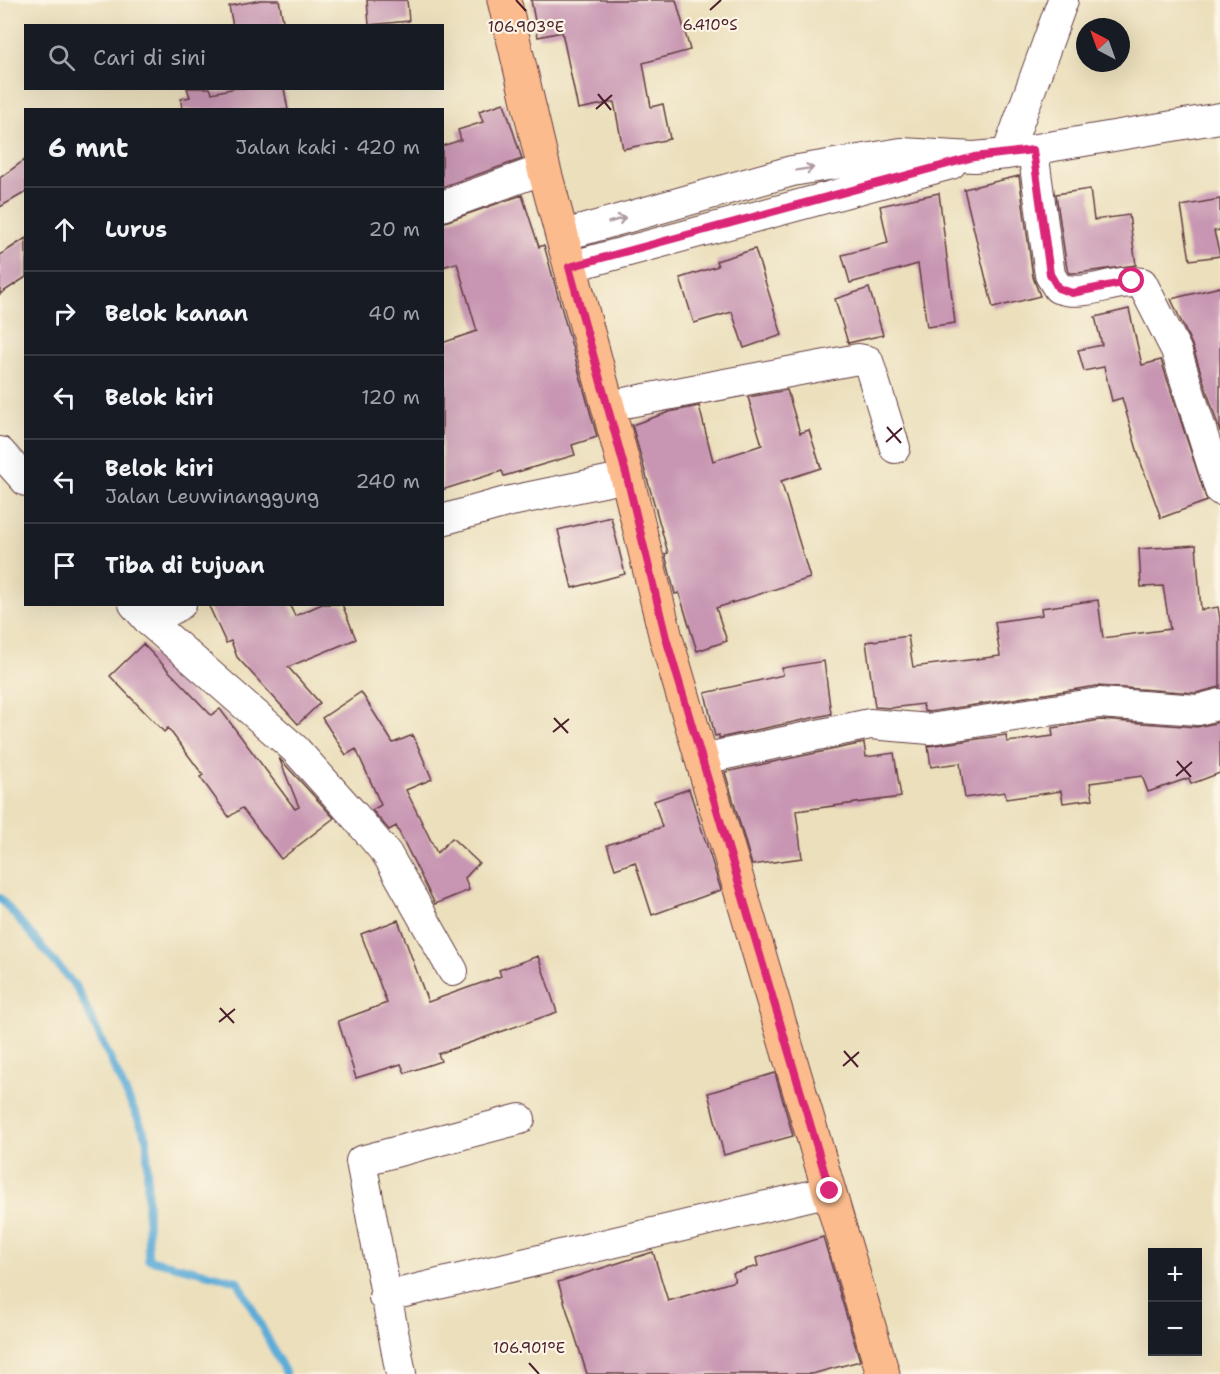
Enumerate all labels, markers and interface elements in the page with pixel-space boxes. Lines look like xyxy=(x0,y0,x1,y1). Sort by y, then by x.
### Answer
text: 6.410°S xyxy=(682,15,738,35)
text: 106.903°E xyxy=(488,17,564,37)
north arrow xyxy=(1076,18,1130,72)
search box xyxy=(24,24,444,90)
icon: search xyxy=(45,41,78,74)
text: Cari di sini xyxy=(93,43,206,72)
text: 6 mnt xyxy=(48,130,128,165)
text: Jalan kaki · 420 m xyxy=(235,134,420,160)
one-way arrow xyxy=(795,163,815,174)
icon: ahead xyxy=(48,213,81,246)
one-way arrow xyxy=(607,214,626,225)
text: Lurus xyxy=(105,215,167,244)
text: 20 m xyxy=(369,216,420,242)
route start xyxy=(1118,267,1144,293)
icon: right xyxy=(48,297,81,330)
text: Belok kanan xyxy=(105,299,248,328)
text: 40 m xyxy=(368,300,420,326)
icon: left xyxy=(48,381,81,414)
text: Belok kiri xyxy=(105,383,214,412)
text: 120 m xyxy=(361,384,420,410)
text: Belok kiri xyxy=(105,454,214,483)
icon: left xyxy=(48,465,81,498)
text: 240 m xyxy=(355,468,420,494)
text: Jalan Leuwinanggung xyxy=(105,483,319,509)
icon: arrive xyxy=(48,549,81,582)
text: Tiba di tujuan xyxy=(105,551,265,580)
route end xyxy=(816,1177,842,1203)
map controls xyxy=(1148,1248,1202,1356)
button: + xyxy=(1148,1248,1202,1302)
button: − xyxy=(1148,1302,1202,1356)
text: 106.901°E xyxy=(493,1338,565,1358)

